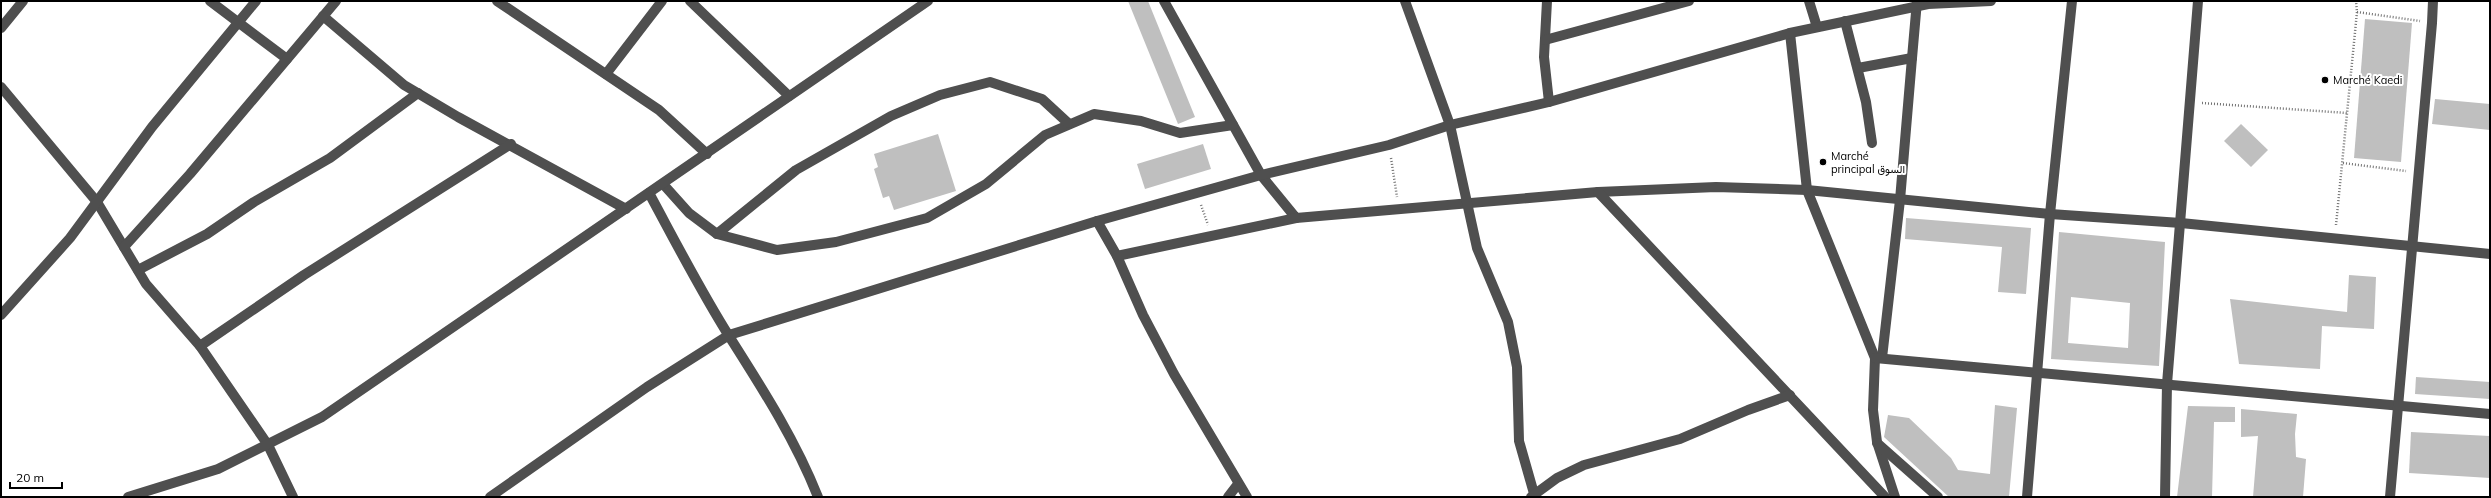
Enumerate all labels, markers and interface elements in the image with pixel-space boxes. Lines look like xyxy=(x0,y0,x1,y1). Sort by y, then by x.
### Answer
place label: Marché Kaedi xyxy=(2333,73,2402,87)
marker: Marché Kaedi xyxy=(2320,75,2330,85)
place label: Marché principal السوق xyxy=(1831,149,1905,176)
marker: Marché principal السوق xyxy=(1818,157,1828,167)
scale bar xyxy=(10,464,62,490)
text: 20 m xyxy=(16,470,44,485)

